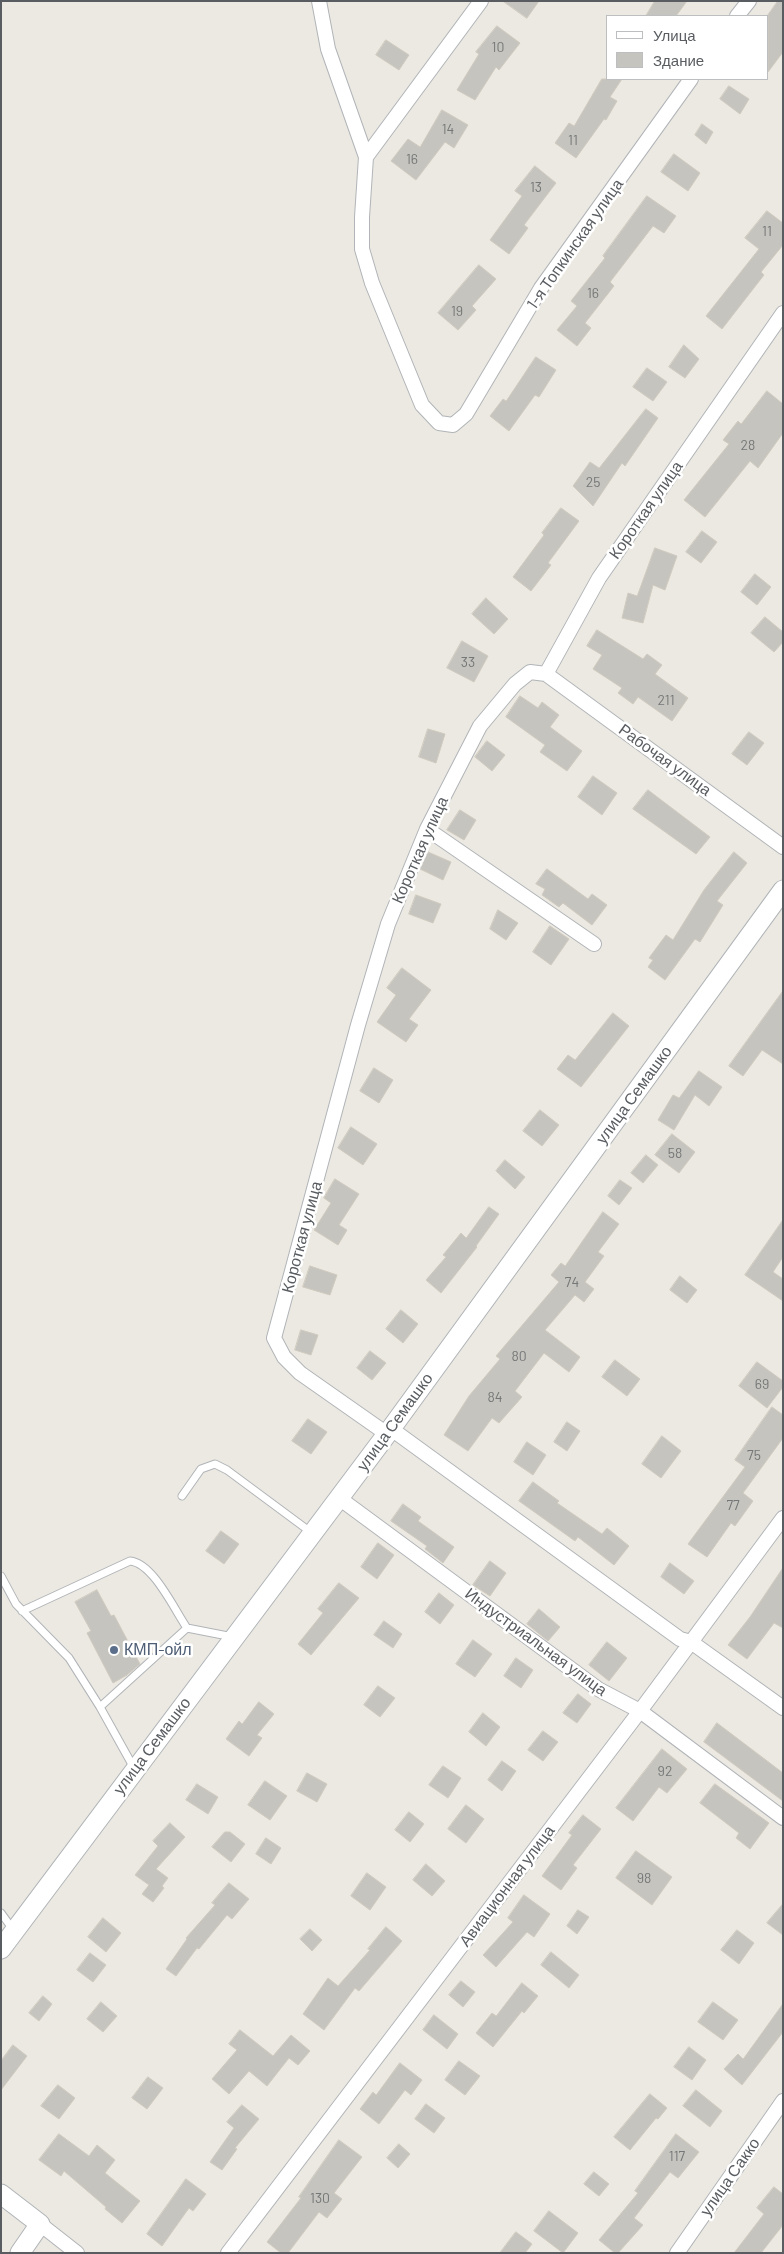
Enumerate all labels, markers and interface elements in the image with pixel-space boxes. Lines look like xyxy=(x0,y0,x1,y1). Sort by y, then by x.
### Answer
legend xyxy=(606,15,769,80)
text: Улица xyxy=(653,26,696,44)
house number: 10 xyxy=(492,39,504,55)
text: Здание xyxy=(653,51,704,69)
house number: 14 xyxy=(442,121,454,137)
house number: 11 xyxy=(568,132,578,148)
house number: 16 xyxy=(406,151,418,167)
street label: 1-я Топкинская улица xyxy=(523,175,627,313)
house number: 13 xyxy=(530,179,542,195)
house number: 11 xyxy=(762,223,772,239)
house number: 16 xyxy=(587,285,599,301)
house number: 19 xyxy=(451,303,463,319)
house number: 28 xyxy=(741,437,755,453)
street label: Короткая улица xyxy=(605,457,687,563)
house number: 25 xyxy=(586,474,600,490)
house number: 33 xyxy=(461,654,475,670)
house number: 211 xyxy=(657,692,675,708)
street label: Рабочая улица xyxy=(615,720,715,800)
street label: Короткая улица xyxy=(388,794,452,906)
street label: улица Семашко xyxy=(592,1042,676,1148)
house number: 58 xyxy=(668,1145,682,1161)
street label: Короткая улица xyxy=(278,1179,326,1295)
house number: 74 xyxy=(565,1274,579,1290)
house number: 80 xyxy=(511,1348,527,1364)
street label: улица Семашко xyxy=(353,1369,437,1475)
house number: 69 xyxy=(755,1376,769,1392)
house number: 84 xyxy=(487,1389,503,1405)
house number: 75 xyxy=(747,1447,761,1463)
house number: 77 xyxy=(726,1497,740,1513)
street label: Индустриальная улица xyxy=(461,1584,611,1700)
place label: КМП-ойл xyxy=(124,1640,192,1660)
marker: КМП-ойл xyxy=(108,1644,120,1656)
street label: улица Семашко xyxy=(109,1694,195,1798)
house number: 92 xyxy=(658,1763,672,1779)
street label: Авиационная улица xyxy=(455,1822,559,1950)
house number: 98 xyxy=(637,1870,651,1886)
street label: улица Сакко xyxy=(696,2134,764,2220)
house number: 117 xyxy=(669,2148,685,2164)
house number: 130 xyxy=(310,2190,330,2206)

